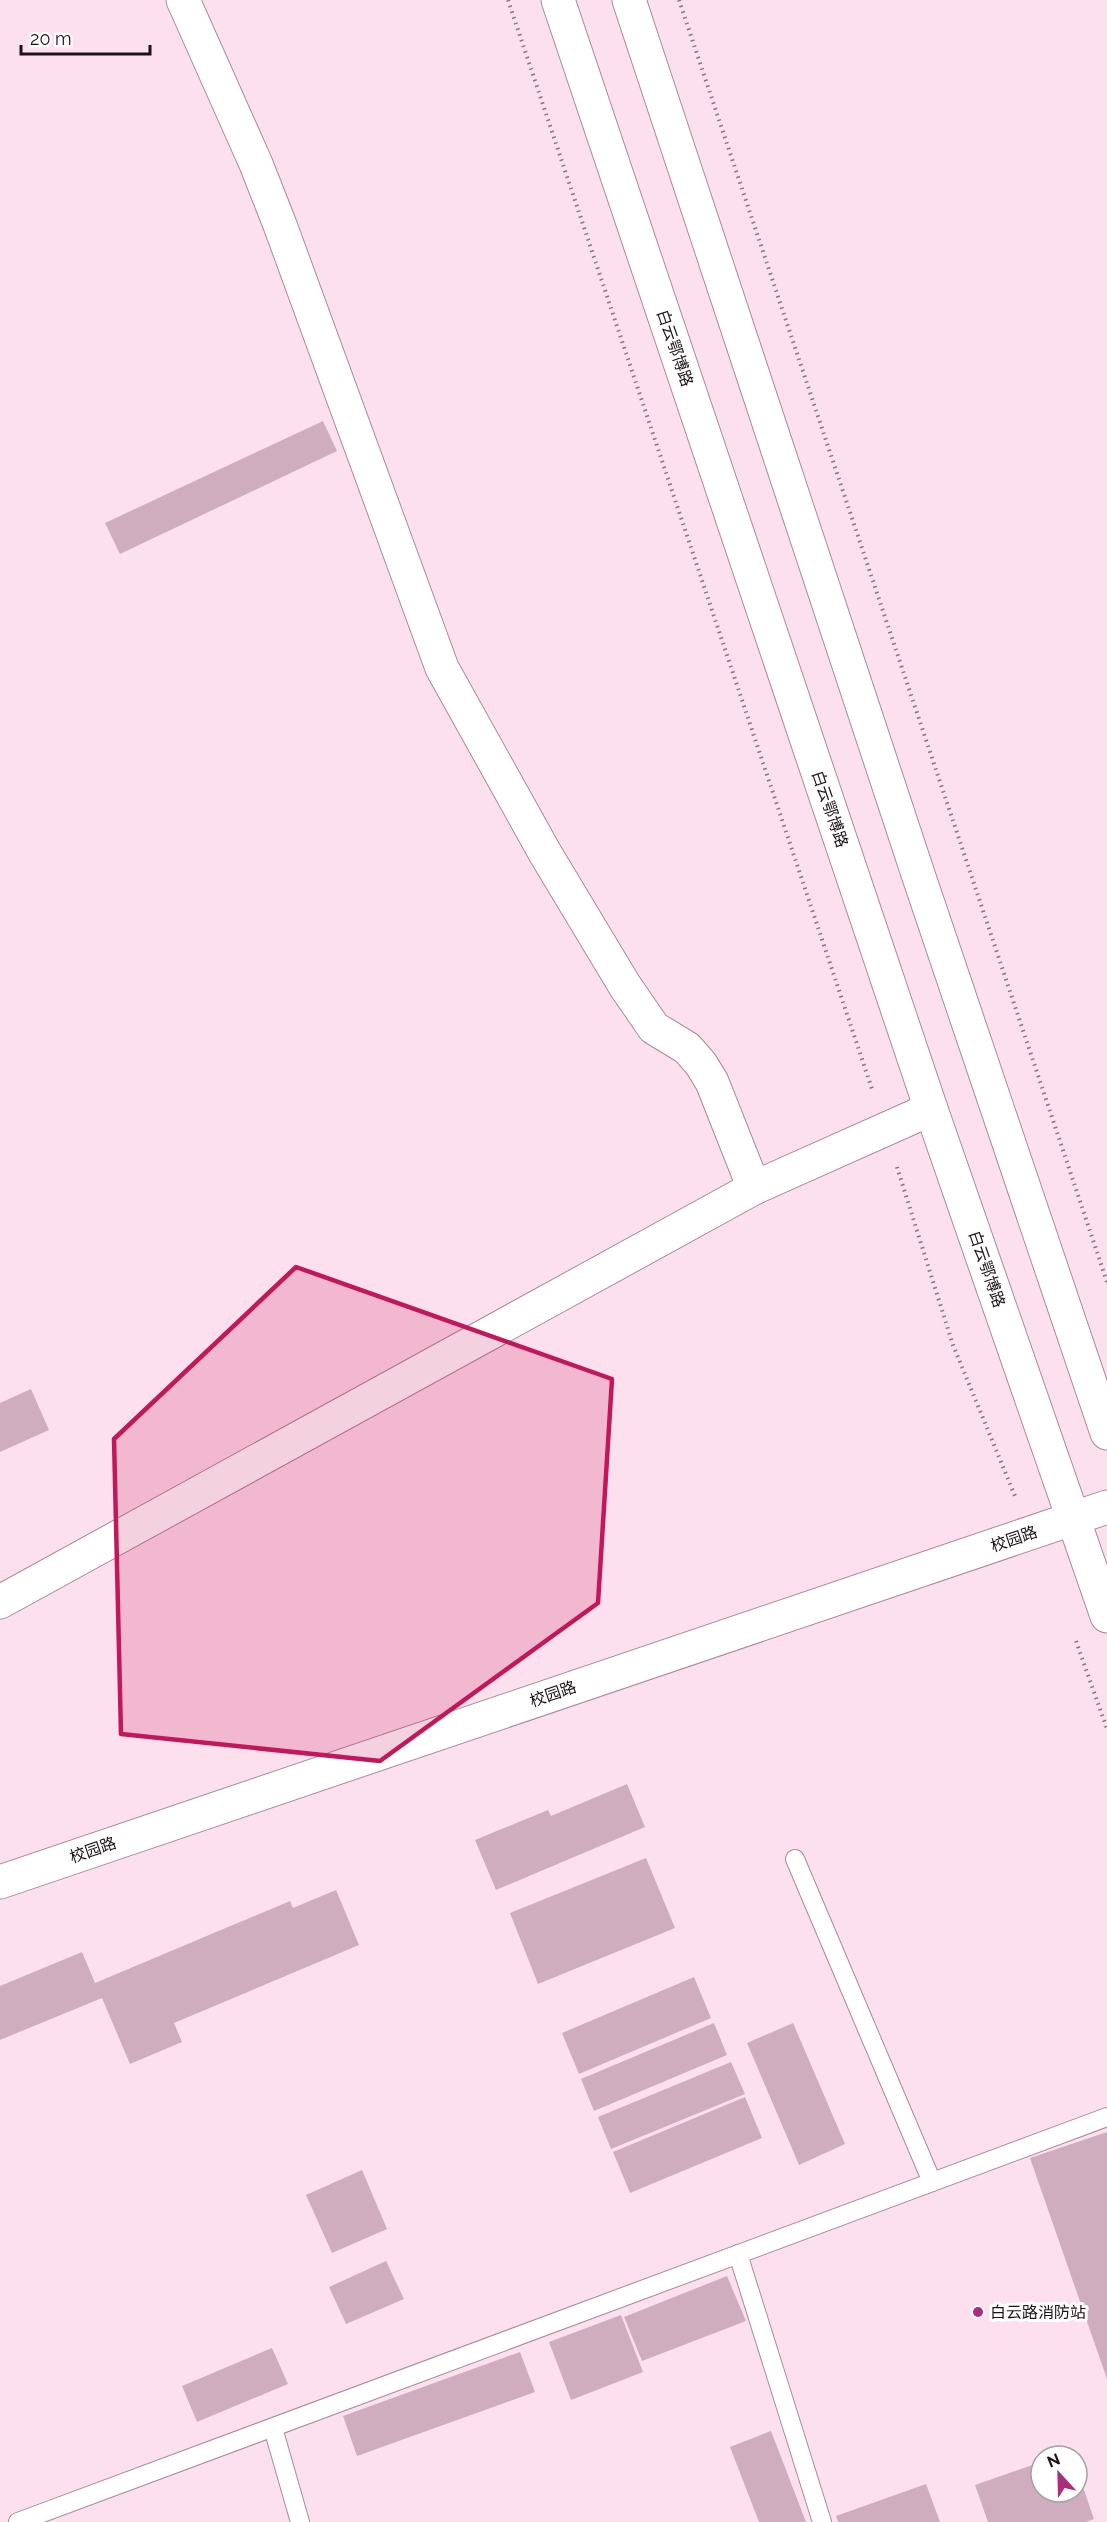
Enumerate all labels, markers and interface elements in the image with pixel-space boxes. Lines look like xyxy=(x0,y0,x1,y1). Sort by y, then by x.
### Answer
scale bar xyxy=(21,18,150,56)
text: 20 m xyxy=(30,28,72,49)
street label: 白云鄂博路 xyxy=(653,307,697,389)
street label: 白云鄂博路 xyxy=(808,768,852,850)
street label: 白云鄂博路 xyxy=(965,1228,1009,1310)
street label: 校园路 xyxy=(988,1522,1040,1556)
street label: 校园路 xyxy=(527,1677,579,1711)
street label: 校园路 xyxy=(67,1833,119,1867)
place label: 白云路消防站 xyxy=(990,2303,1086,2322)
marker: 白云路消防站 xyxy=(971,2305,985,2319)
north arrow xyxy=(1029,2444,1089,2504)
text: N xyxy=(1044,2449,1063,2472)

